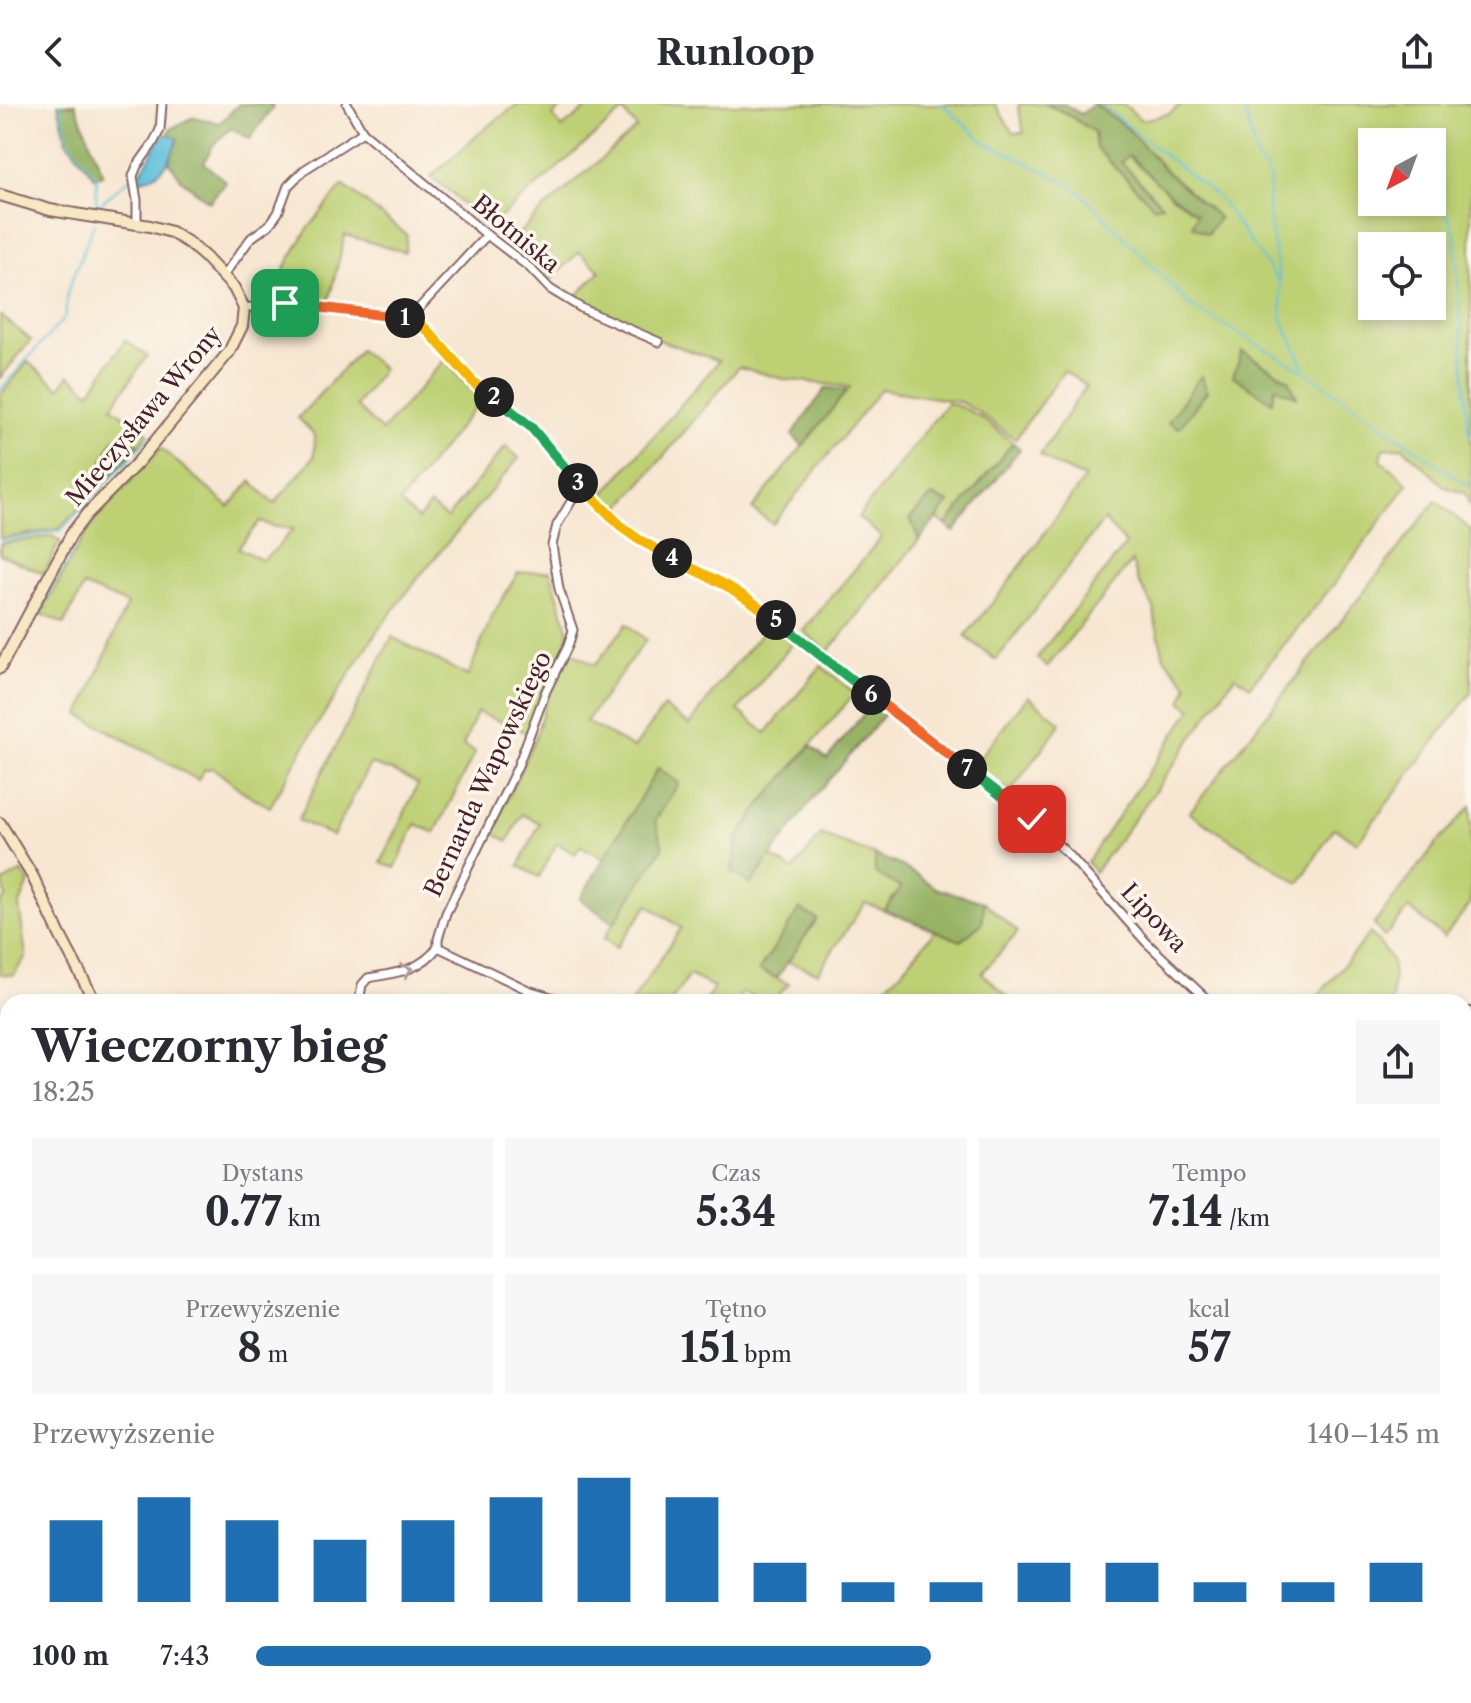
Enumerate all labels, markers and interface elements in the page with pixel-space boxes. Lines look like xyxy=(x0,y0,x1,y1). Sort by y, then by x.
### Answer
icon: back xyxy=(32,30,76,74)
text: Runloop xyxy=(656,30,815,74)
icon: share xyxy=(1395,30,1439,74)
north arrow xyxy=(1358,128,1446,216)
map controls xyxy=(1358,128,1446,320)
street label: Błotniska xyxy=(466,188,566,279)
button: locate xyxy=(1358,232,1446,320)
pin xyxy=(251,269,319,337)
icon: arrive xyxy=(263,281,307,325)
pin: 1 xyxy=(385,298,425,338)
text: 1 xyxy=(400,304,410,331)
street label: Mieczysława Wrony xyxy=(60,319,228,512)
pin: 2 xyxy=(474,377,514,417)
text: 2 xyxy=(488,383,501,410)
pin: 3 xyxy=(558,463,598,503)
text: 3 xyxy=(572,469,584,496)
pin: 4 xyxy=(652,538,692,578)
text: 4 xyxy=(665,544,679,571)
pin: 5 xyxy=(756,600,796,640)
text: 5 xyxy=(770,606,782,633)
street label: Bernarda Wapowskiego xyxy=(418,646,557,901)
pin: 6 xyxy=(851,675,891,715)
text: 6 xyxy=(864,681,878,708)
pin: 7 xyxy=(947,749,987,789)
text: 7 xyxy=(961,755,973,782)
pin xyxy=(998,785,1066,853)
icon: check xyxy=(1010,797,1054,841)
street label: Lipowa xyxy=(1115,877,1194,958)
one-way arrow xyxy=(399,963,413,979)
text: Wieczorny bieg xyxy=(32,1019,387,1073)
button: share xyxy=(1356,1020,1440,1104)
text: 18:25 xyxy=(32,1076,95,1108)
text: Dystans xyxy=(222,1160,304,1187)
text: Czas xyxy=(711,1160,761,1187)
text: Tempo xyxy=(1172,1160,1246,1187)
text: 0.77 xyxy=(204,1187,282,1236)
text: 5:34 xyxy=(696,1187,776,1236)
text: 7:14 xyxy=(1149,1187,1223,1236)
text: km xyxy=(282,1205,321,1232)
text: /km xyxy=(1223,1205,1270,1232)
text: Przewyższenie xyxy=(185,1296,340,1323)
text: Tętno xyxy=(705,1296,767,1323)
text: kcal xyxy=(1189,1296,1230,1323)
text: 8 xyxy=(237,1323,262,1372)
text: 151 xyxy=(680,1323,738,1372)
text: 57 xyxy=(1188,1323,1231,1372)
text: m xyxy=(262,1341,288,1368)
text: bpm xyxy=(738,1341,792,1368)
text: Przewyższenie xyxy=(32,1418,215,1450)
text: 140–145 m xyxy=(1307,1418,1440,1450)
text: 100 m xyxy=(32,1640,109,1672)
text: 7:43 xyxy=(160,1640,209,1672)

